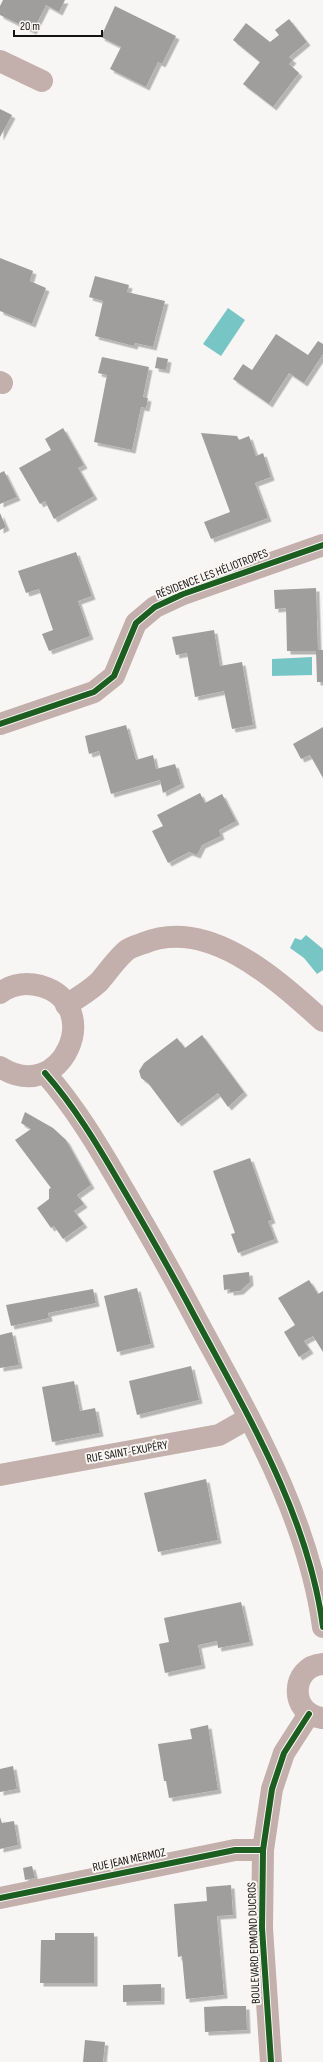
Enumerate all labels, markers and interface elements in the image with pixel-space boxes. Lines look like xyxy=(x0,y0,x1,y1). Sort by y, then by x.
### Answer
scale bar xyxy=(14,12,102,38)
text: 20 m xyxy=(20,19,40,34)
street label: RÉSIDENCE LES HÉLIOTROPES xyxy=(154,546,270,602)
street label: RUE SAINT-EXUPÉRY xyxy=(85,1437,169,1467)
street label: RUE JEAN MERMOZ xyxy=(91,1845,167,1875)
street label: BOULEVARD EDMOND DUCROS xyxy=(244,1882,264,2004)

